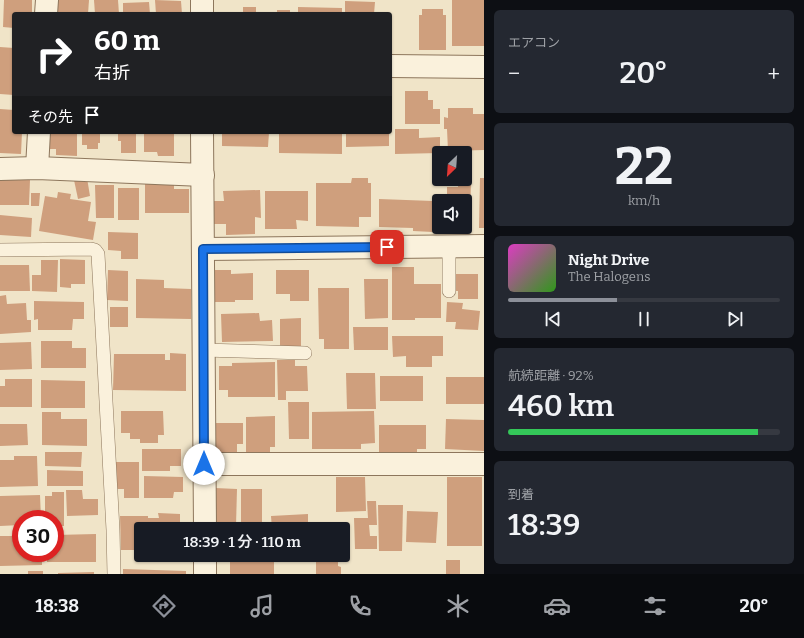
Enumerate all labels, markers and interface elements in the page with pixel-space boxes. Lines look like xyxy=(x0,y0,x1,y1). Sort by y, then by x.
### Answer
text: 60 m xyxy=(94,24,160,57)
icon: right xyxy=(28,28,80,80)
text: エアコン xyxy=(508,35,560,50)
text: 20° xyxy=(619,55,668,91)
text: − xyxy=(508,60,520,87)
text: + xyxy=(767,60,780,87)
text: 右折 xyxy=(94,62,130,84)
icon: arrive xyxy=(81,104,103,126)
text: その先 xyxy=(28,108,73,126)
text: 22 xyxy=(615,135,673,198)
north arrow xyxy=(432,146,472,186)
map controls xyxy=(432,146,472,234)
text: km/h xyxy=(628,193,660,208)
button: sound xyxy=(432,194,472,234)
pin xyxy=(370,230,404,264)
icon: arrive xyxy=(376,236,398,258)
text: Night Drive xyxy=(568,251,649,269)
text: The Halogens xyxy=(568,269,650,284)
icon: previous xyxy=(542,308,564,330)
icon: pause xyxy=(633,308,655,330)
icon: next xyxy=(724,308,746,330)
text: 航続距離 · 92% xyxy=(508,368,594,383)
text: 460 km xyxy=(508,388,614,424)
position arrow xyxy=(183,443,225,485)
text: 到着 xyxy=(508,487,534,502)
text: 18:39 xyxy=(508,507,580,543)
speed limit sign: 30 xyxy=(12,510,64,562)
text: 18:39 · 1 分 · 110 m xyxy=(183,533,301,551)
icon: directions xyxy=(150,592,178,620)
icon: music xyxy=(248,592,276,620)
icon: phone xyxy=(346,592,374,620)
icon: climate xyxy=(444,592,472,620)
icon: car xyxy=(543,592,571,620)
icon: filters xyxy=(641,592,669,620)
text: 18:38 xyxy=(35,595,79,617)
text: 20° xyxy=(739,595,769,617)

